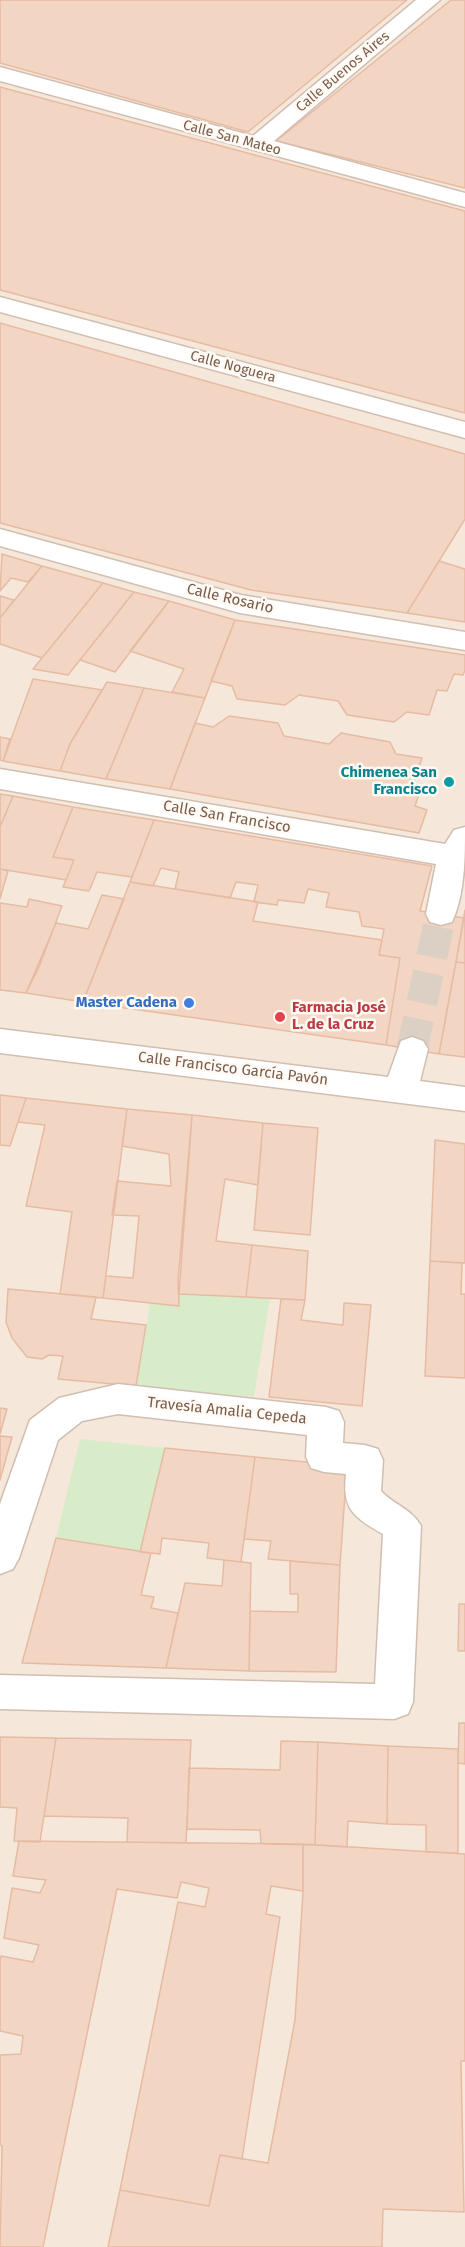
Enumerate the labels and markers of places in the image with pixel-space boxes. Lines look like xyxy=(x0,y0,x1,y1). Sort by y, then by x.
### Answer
place label: Chimenea San Francisco xyxy=(341,764,437,799)
marker: Chimenea San Francisco xyxy=(442,775,456,789)
place label: Master Cadena xyxy=(76,994,177,1012)
marker: Master Cadena xyxy=(182,996,196,1010)
place label: Farmacia José L. de la Cruz xyxy=(292,999,386,1034)
marker: Farmacia José L. de la Cruz xyxy=(273,1010,287,1024)

